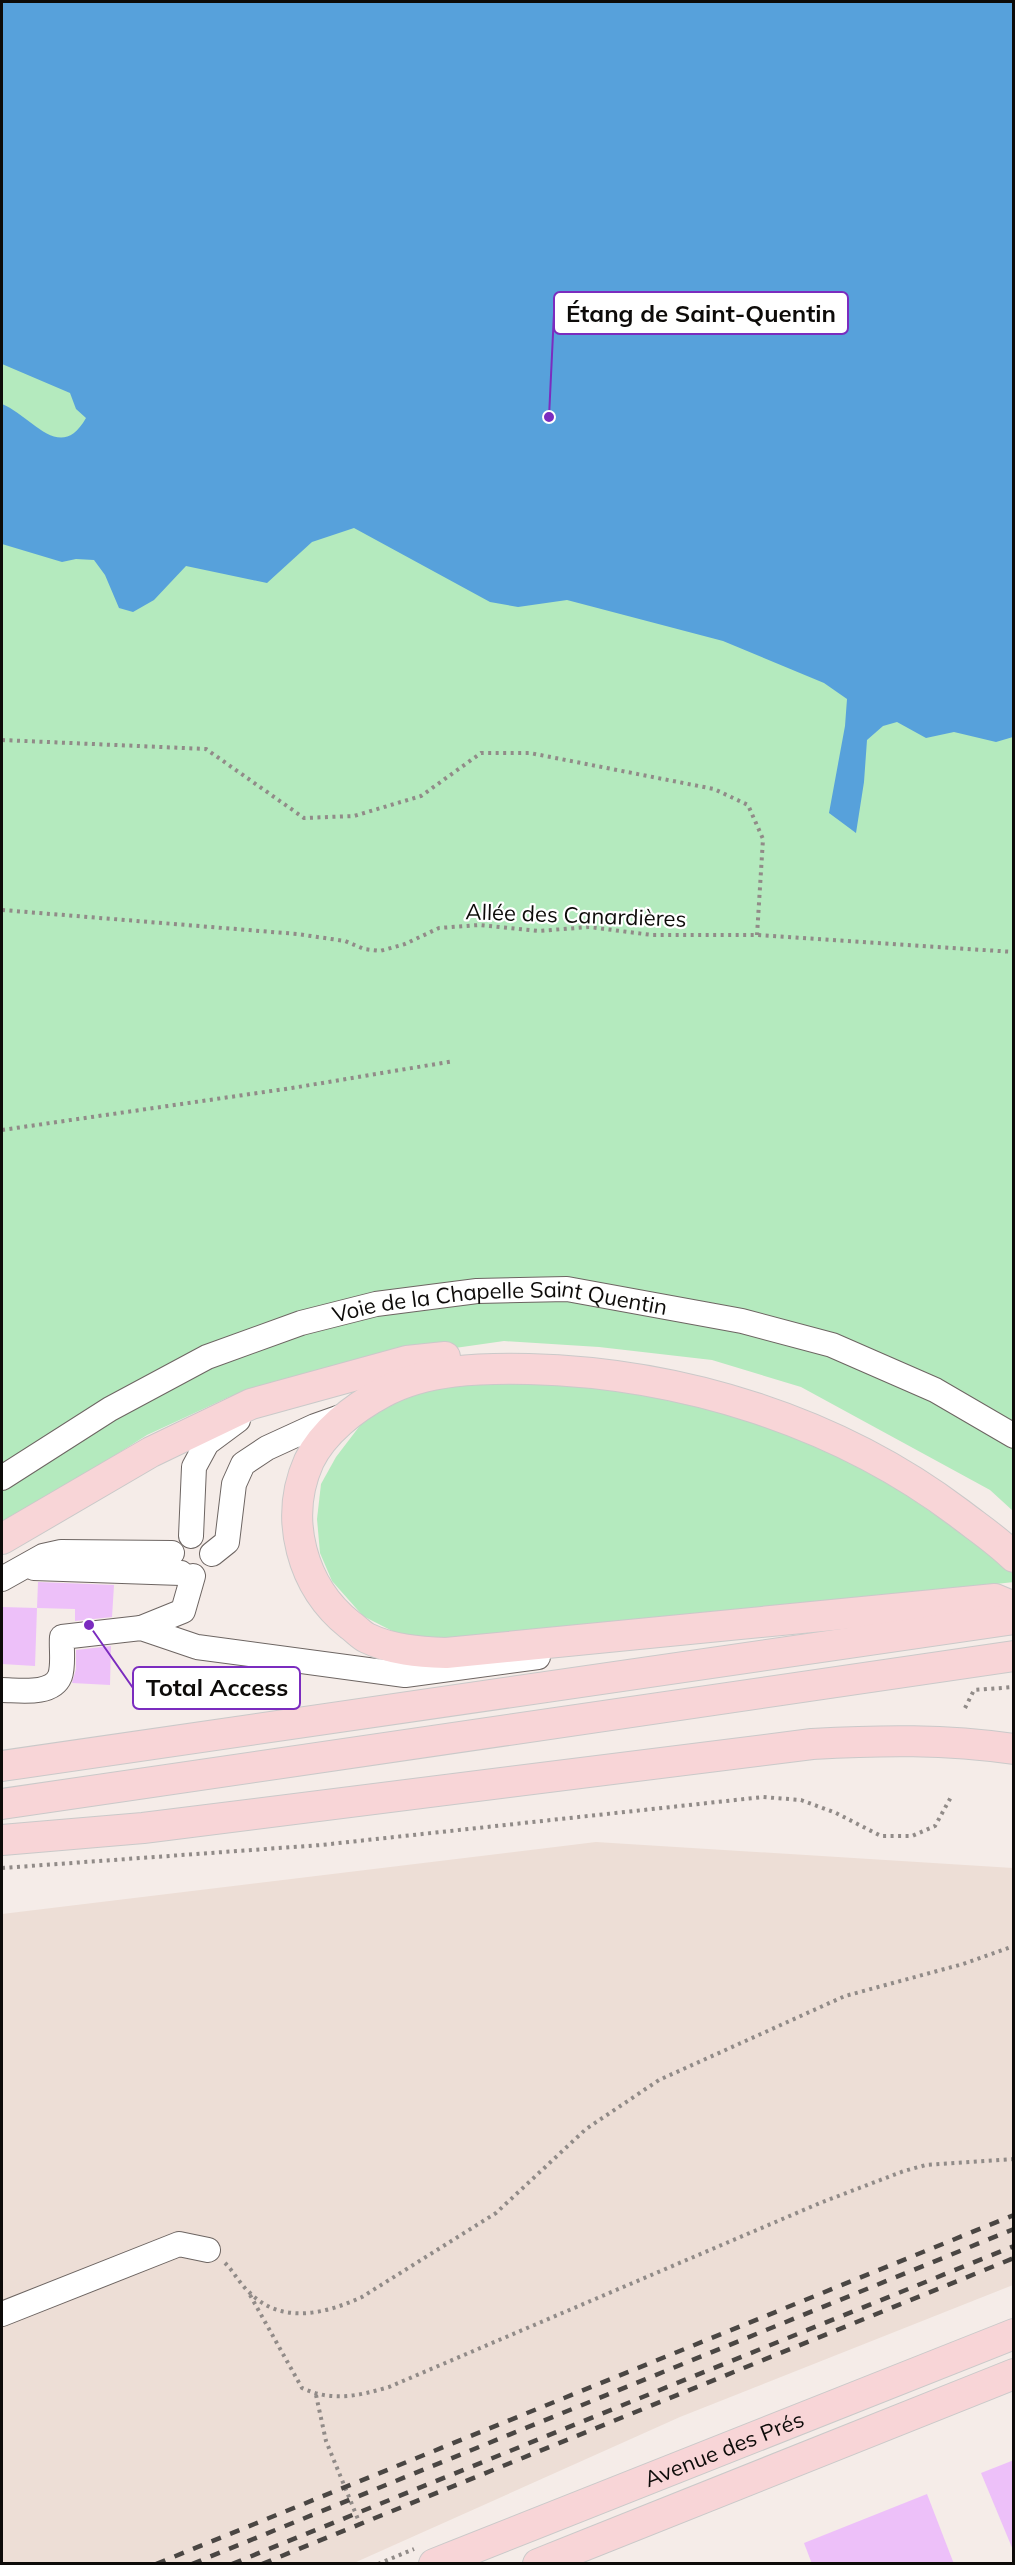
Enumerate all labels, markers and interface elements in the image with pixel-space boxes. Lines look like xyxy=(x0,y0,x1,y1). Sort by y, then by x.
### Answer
callout: Étang de Saint-Quentin xyxy=(554,292,848,334)
text: Étang de Saint-Quentin xyxy=(566,298,836,328)
street label: Allée des Canardières xyxy=(465,897,687,933)
street label: Voie de la Chapelle Saint Quentin xyxy=(329,1274,670,1329)
callout: Total Access xyxy=(133,1667,300,1709)
text: Total Access xyxy=(146,1672,288,1702)
street label: Avenue des Prés xyxy=(640,2405,808,2493)

